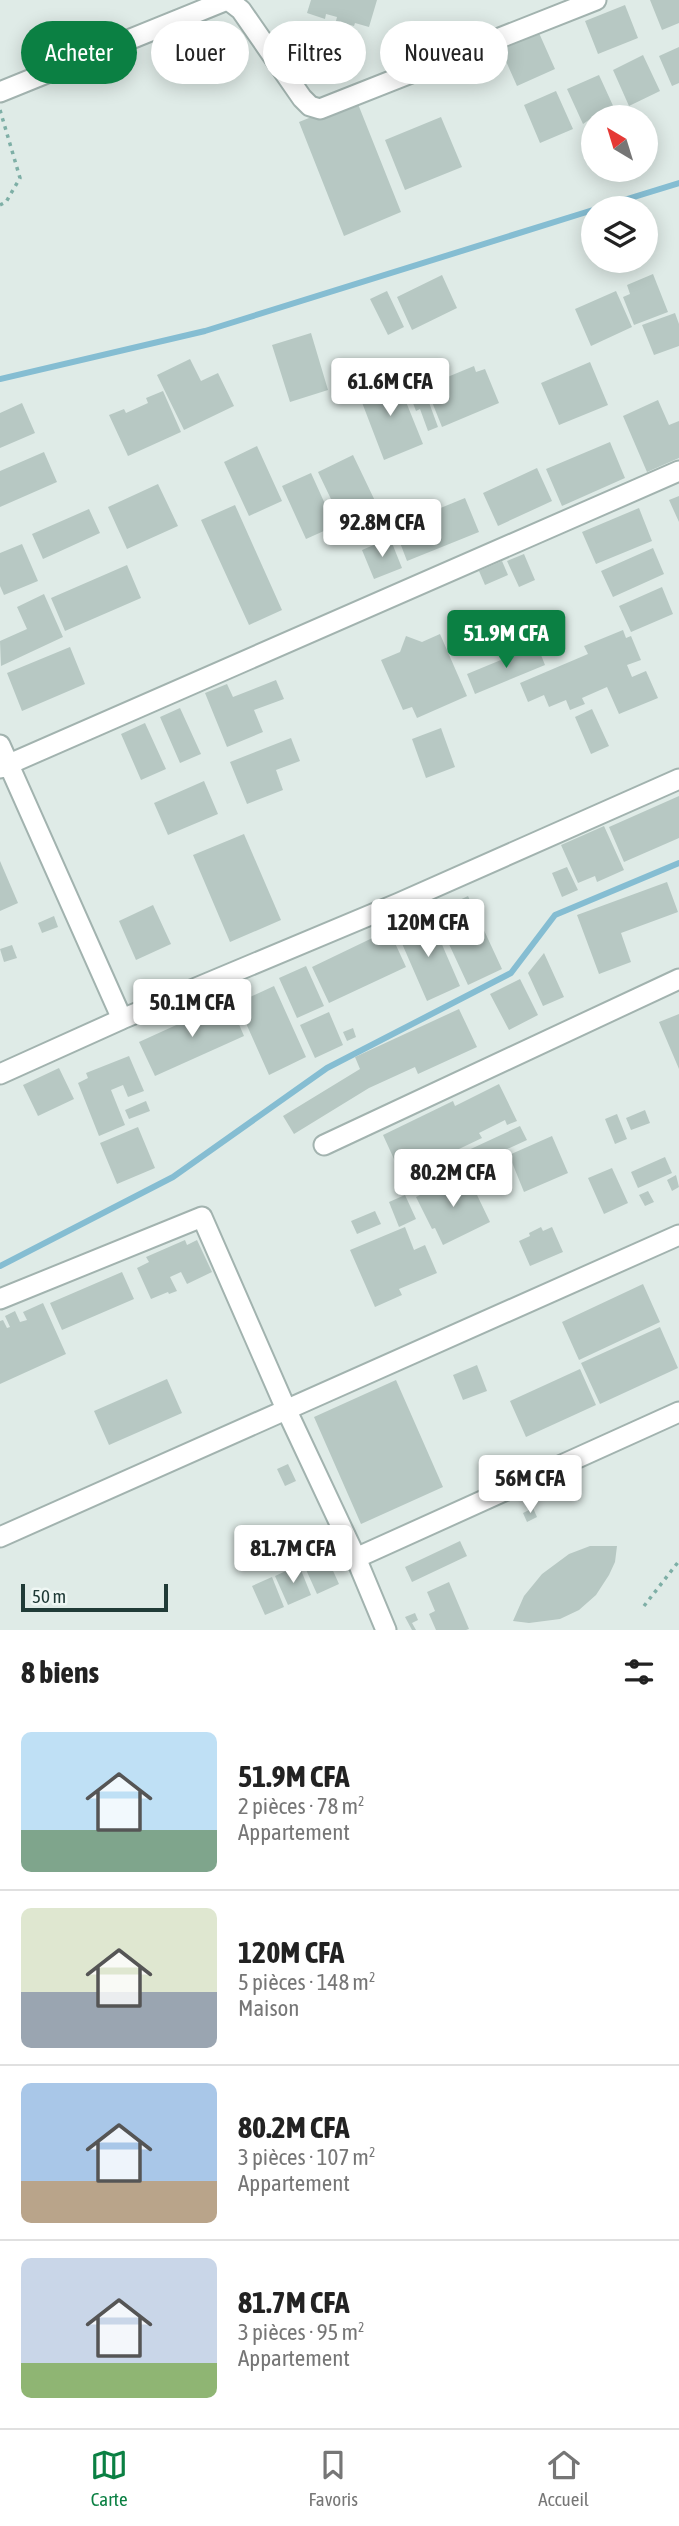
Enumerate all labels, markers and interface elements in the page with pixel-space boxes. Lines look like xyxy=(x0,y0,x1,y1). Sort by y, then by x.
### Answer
chip: Acheter xyxy=(21,21,137,84)
chip: Louer xyxy=(151,21,249,84)
chip: Filtres xyxy=(263,21,366,84)
chip: Nouveau xyxy=(380,21,508,84)
north arrow xyxy=(581,105,658,182)
map controls xyxy=(581,105,658,273)
button: layers xyxy=(581,196,658,273)
pin: 61.6M CFA xyxy=(310,358,470,418)
text: 61.6M CFA xyxy=(347,368,433,394)
pin: 92.8M CFA xyxy=(302,500,462,559)
text: 92.8M CFA xyxy=(339,509,425,535)
pin: 51.9M CFA xyxy=(426,610,586,670)
text: 51.9M CFA xyxy=(463,620,549,646)
pin: 120M CFA xyxy=(356,900,500,959)
text: 120M CFA xyxy=(387,909,469,935)
pin: 50.1M CFA xyxy=(112,979,272,1039)
text: 50.1M CFA xyxy=(149,989,235,1015)
pin: 80.2M CFA xyxy=(373,1150,533,1209)
text: 80.2M CFA xyxy=(410,1159,496,1185)
pin: 56M CFA xyxy=(465,1456,595,1515)
text: 56M CFA xyxy=(495,1465,565,1491)
pin: 81.7M CFA xyxy=(213,1526,373,1585)
text: 81.7M CFA xyxy=(250,1535,336,1561)
scale bar xyxy=(21,1581,168,1613)
text: 50 m xyxy=(32,1585,66,1607)
icon: filters xyxy=(620,1653,658,1691)
text: 8 biens xyxy=(21,1655,99,1689)
text: 51.9M CFA xyxy=(238,1759,350,1793)
icon: home xyxy=(77,1760,161,1844)
text: 2 pièces · 78 m² xyxy=(238,1793,365,1819)
text: Appartement xyxy=(238,1819,350,1845)
text: 120M CFA xyxy=(238,1935,344,1969)
icon: home xyxy=(77,1936,161,2020)
text: 5 pièces · 148 m² xyxy=(238,1969,375,1995)
text: Maison xyxy=(238,1995,299,2021)
text: 80.2M CFA xyxy=(238,2110,350,2144)
icon: home xyxy=(77,2111,161,2195)
text: 3 pièces · 107 m² xyxy=(238,2144,375,2170)
text: Appartement xyxy=(238,2170,350,2196)
text: 81.7M CFA xyxy=(238,2285,350,2319)
icon: home xyxy=(77,2286,161,2370)
text: 3 pièces · 95 m² xyxy=(238,2319,365,2345)
text: Appartement xyxy=(238,2345,350,2371)
tab: Carte xyxy=(90,2446,128,2510)
tab: Favoris xyxy=(309,2446,358,2510)
tab: Accueil xyxy=(538,2446,589,2510)

